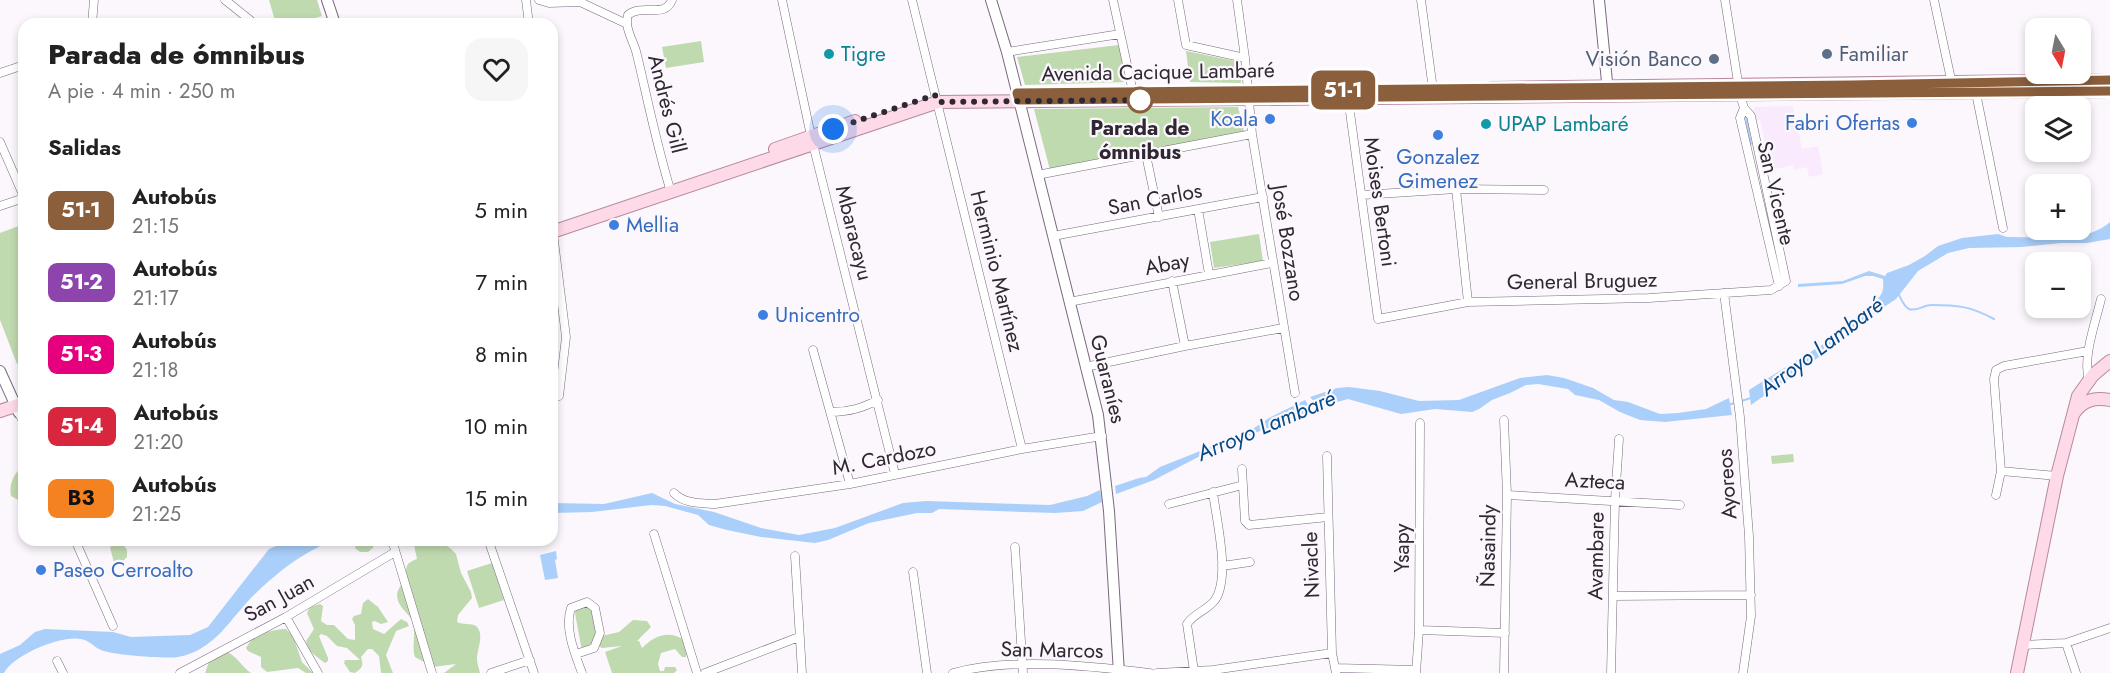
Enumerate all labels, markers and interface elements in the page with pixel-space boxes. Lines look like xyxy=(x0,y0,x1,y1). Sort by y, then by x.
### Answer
north arrow xyxy=(2025,18,2091,84)
map controls xyxy=(2025,18,2091,318)
text: Parada de ómnibus xyxy=(48,34,305,75)
button: heart xyxy=(465,38,528,101)
place label: Tigre xyxy=(841,39,886,69)
place label: Familiar xyxy=(1839,39,1909,69)
place label: Visión Banco xyxy=(1586,44,1702,74)
marker: Tigre xyxy=(822,47,836,61)
marker: Familiar xyxy=(1820,47,1834,61)
street label: Andrés Gill xyxy=(640,52,694,156)
marker: Visión Banco xyxy=(1707,52,1721,66)
street label: Avenida Cacique Lambaré xyxy=(1041,55,1275,89)
line badge: 51-1 xyxy=(1301,70,1385,110)
text: 51-1 xyxy=(1323,75,1363,105)
text: A pie · 4 min · 250 m xyxy=(48,77,235,106)
marker: Parada de ómnibus xyxy=(1127,87,1153,113)
button: layers xyxy=(2025,96,2091,162)
place label: Koala xyxy=(1210,104,1258,134)
place label: Fabri Ofertas xyxy=(1785,108,1900,138)
place label: UPAP Lambaré xyxy=(1498,109,1629,139)
marker: Koala xyxy=(1263,112,1277,126)
place label: Parada de ómnibus xyxy=(1090,113,1190,167)
your location xyxy=(818,114,848,144)
marker: Fabri Ofertas xyxy=(1905,116,1919,130)
marker: UPAP Lambaré xyxy=(1479,117,1493,131)
marker: Gonzalez Gimenez xyxy=(1431,128,1445,142)
text: Salidas xyxy=(48,131,121,163)
street label: Moises Bertoni xyxy=(1356,135,1404,269)
street label: San Vicente xyxy=(1749,138,1803,248)
place label: Gonzalez Gimenez xyxy=(1396,142,1480,196)
button: + xyxy=(2025,174,2091,240)
street label: San Carlos xyxy=(1105,175,1205,223)
text: Autobús xyxy=(132,180,217,212)
street label: José Bozzano xyxy=(1264,180,1312,303)
street label: Mbaracayu xyxy=(828,182,880,284)
street label: Herminio Martínez xyxy=(962,187,1032,355)
text: 5 min xyxy=(475,194,528,226)
text: 51-1 xyxy=(61,195,101,225)
place label: Mellia xyxy=(626,210,679,240)
text: 21:15 xyxy=(132,212,179,241)
marker: Mellia xyxy=(607,218,621,232)
street label: Abay xyxy=(1142,245,1193,283)
text: Autobús xyxy=(133,252,217,284)
button: − xyxy=(2025,252,2091,318)
street label: General Bruguez xyxy=(1507,265,1658,297)
text: 7 min xyxy=(475,266,528,298)
text: 51-2 xyxy=(60,267,103,297)
text: 21:17 xyxy=(133,284,179,313)
water label: Arroyo Lambaré xyxy=(1752,288,1890,404)
place label: Unicentro xyxy=(775,300,860,330)
marker: Unicentro xyxy=(756,308,770,322)
text: Autobús xyxy=(132,324,217,356)
street label: Guaraníes xyxy=(1083,331,1133,427)
text: 8 min xyxy=(475,338,528,370)
text: 51-3 xyxy=(60,339,102,369)
text: 21:18 xyxy=(132,356,178,385)
water label: Arroyo Lambaré xyxy=(1191,381,1341,469)
text: Autobús xyxy=(134,396,218,428)
text: 10 min xyxy=(464,410,528,442)
text: 51-4 xyxy=(60,411,104,441)
text: 21:20 xyxy=(134,428,183,457)
street label: M. Cardozo xyxy=(829,433,939,483)
street label: Ayoreos xyxy=(1710,448,1744,520)
street label: Azteca xyxy=(1564,464,1626,498)
text: Autobús xyxy=(132,468,217,500)
text: 15 min xyxy=(465,482,528,514)
text: B3 xyxy=(68,483,95,513)
text: 21:25 xyxy=(132,500,181,529)
street label: Ñasaindy xyxy=(1472,504,1504,588)
street label: Avambare xyxy=(1580,511,1612,600)
street label: Ysapy xyxy=(1387,523,1417,573)
street label: Nivacle xyxy=(1295,531,1327,599)
place label: Paseo Cerroalto xyxy=(53,555,193,585)
marker: Paseo Cerroalto xyxy=(34,563,48,577)
street label: San Juan xyxy=(238,566,320,630)
street label: San Marcos xyxy=(1000,634,1104,666)

